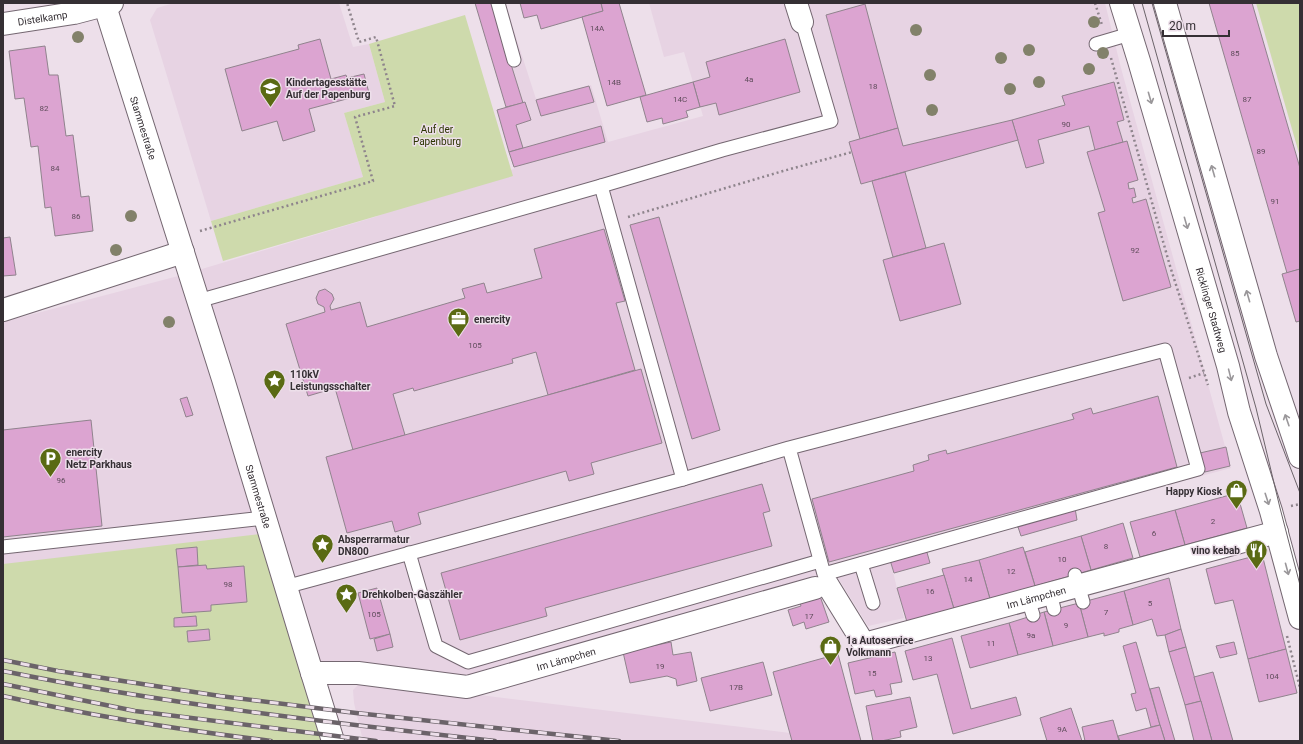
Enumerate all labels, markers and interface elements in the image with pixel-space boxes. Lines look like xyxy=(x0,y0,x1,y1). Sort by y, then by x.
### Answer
street label: Distelkamp xyxy=(17,9,69,27)
scale bar xyxy=(1163,12,1229,38)
text: 20 m xyxy=(1169,19,1196,33)
house number: 14A xyxy=(590,24,605,33)
house number: 85 xyxy=(1231,49,1240,58)
school or university icon: Kindertagesstätte Auf der Papenburg xyxy=(258,75,284,108)
house number: 4a xyxy=(745,75,753,84)
place label: Kindertagesstätte Auf der Papenburg xyxy=(286,77,371,100)
house number: 14B xyxy=(607,78,621,87)
house number: 18 xyxy=(869,82,878,91)
one-way arrow xyxy=(1147,91,1154,104)
street label: Stammestraße xyxy=(128,95,159,161)
house number: 14C xyxy=(673,95,687,104)
house number: 87 xyxy=(1243,95,1252,104)
house number: 82 xyxy=(40,104,49,113)
house number: 90 xyxy=(1062,120,1071,129)
park label: Auf der Papenburg xyxy=(413,124,461,147)
house number: 89 xyxy=(1257,147,1266,156)
house number: 84 xyxy=(51,164,60,173)
one-way arrow xyxy=(1209,164,1216,177)
house number: 91 xyxy=(1271,197,1280,206)
house number: 86 xyxy=(72,212,81,221)
one-way arrow xyxy=(1183,216,1190,229)
house number: 92 xyxy=(1131,246,1140,255)
street label: Ricklinger Stadtweg xyxy=(1194,266,1229,354)
one-way arrow xyxy=(1244,289,1252,302)
office icon: enercity xyxy=(446,306,472,339)
place label: enercity xyxy=(474,314,511,325)
house number: 105 xyxy=(468,341,482,350)
place icon: 110kV Leistungsschalter xyxy=(262,367,288,400)
one-way arrow xyxy=(1227,368,1234,381)
place label: 110kV Leistungsschalter xyxy=(290,369,371,392)
one-way arrow xyxy=(1283,414,1291,426)
parking icon: enercity Netz Parkhaus xyxy=(37,445,63,478)
place label: enercity Netz Parkhaus xyxy=(66,447,132,470)
street label: Stammestraße xyxy=(244,463,273,529)
house number: 96 xyxy=(57,476,66,485)
shop icon: Happy Kiosk xyxy=(1224,478,1250,511)
place label: Happy Kiosk xyxy=(1166,486,1223,497)
one-way arrow xyxy=(1264,493,1271,506)
house number: 2 xyxy=(1211,517,1216,526)
house number: 6 xyxy=(1152,529,1157,538)
place icon: Absperrarmatur DN800 xyxy=(309,532,335,565)
place label: Absperrarmatur DN800 xyxy=(338,534,410,557)
restaurant icon: vino kebab xyxy=(1243,537,1269,570)
house number: 8 xyxy=(1104,542,1109,551)
place label: vino kebab xyxy=(1191,545,1240,556)
house number: 10 xyxy=(1058,555,1067,564)
one-way arrow xyxy=(1284,563,1291,576)
house number: 12 xyxy=(1007,567,1016,576)
house number: 14 xyxy=(964,575,973,584)
house number: 98 xyxy=(224,580,233,589)
place icon: Drehkolben-Gaszähler xyxy=(334,581,360,614)
street label: Im Lämpchen xyxy=(1005,584,1067,611)
house number: 16 xyxy=(926,587,935,596)
place label: Drehkolben-Gaszähler xyxy=(362,589,463,600)
house number: 5 xyxy=(1148,599,1153,608)
house number: 7 xyxy=(1104,608,1109,617)
house number: 105 xyxy=(367,610,381,619)
house number: 17 xyxy=(805,612,814,621)
house number: 9 xyxy=(1064,621,1068,630)
house number: 9a xyxy=(1027,631,1035,640)
shop icon: 1a Autoservice Volkmann xyxy=(818,633,844,666)
place label: 1a Autoservice Volkmann xyxy=(846,635,914,658)
house number: 11 xyxy=(987,639,996,648)
street label: Im Lämpchen xyxy=(535,645,597,672)
house number: 13 xyxy=(924,654,933,663)
house number: 19 xyxy=(656,662,665,671)
house number: 15 xyxy=(868,669,877,678)
house number: 104 xyxy=(1265,672,1279,681)
house number: 17B xyxy=(729,683,743,692)
house number: 9A xyxy=(1057,725,1068,734)

